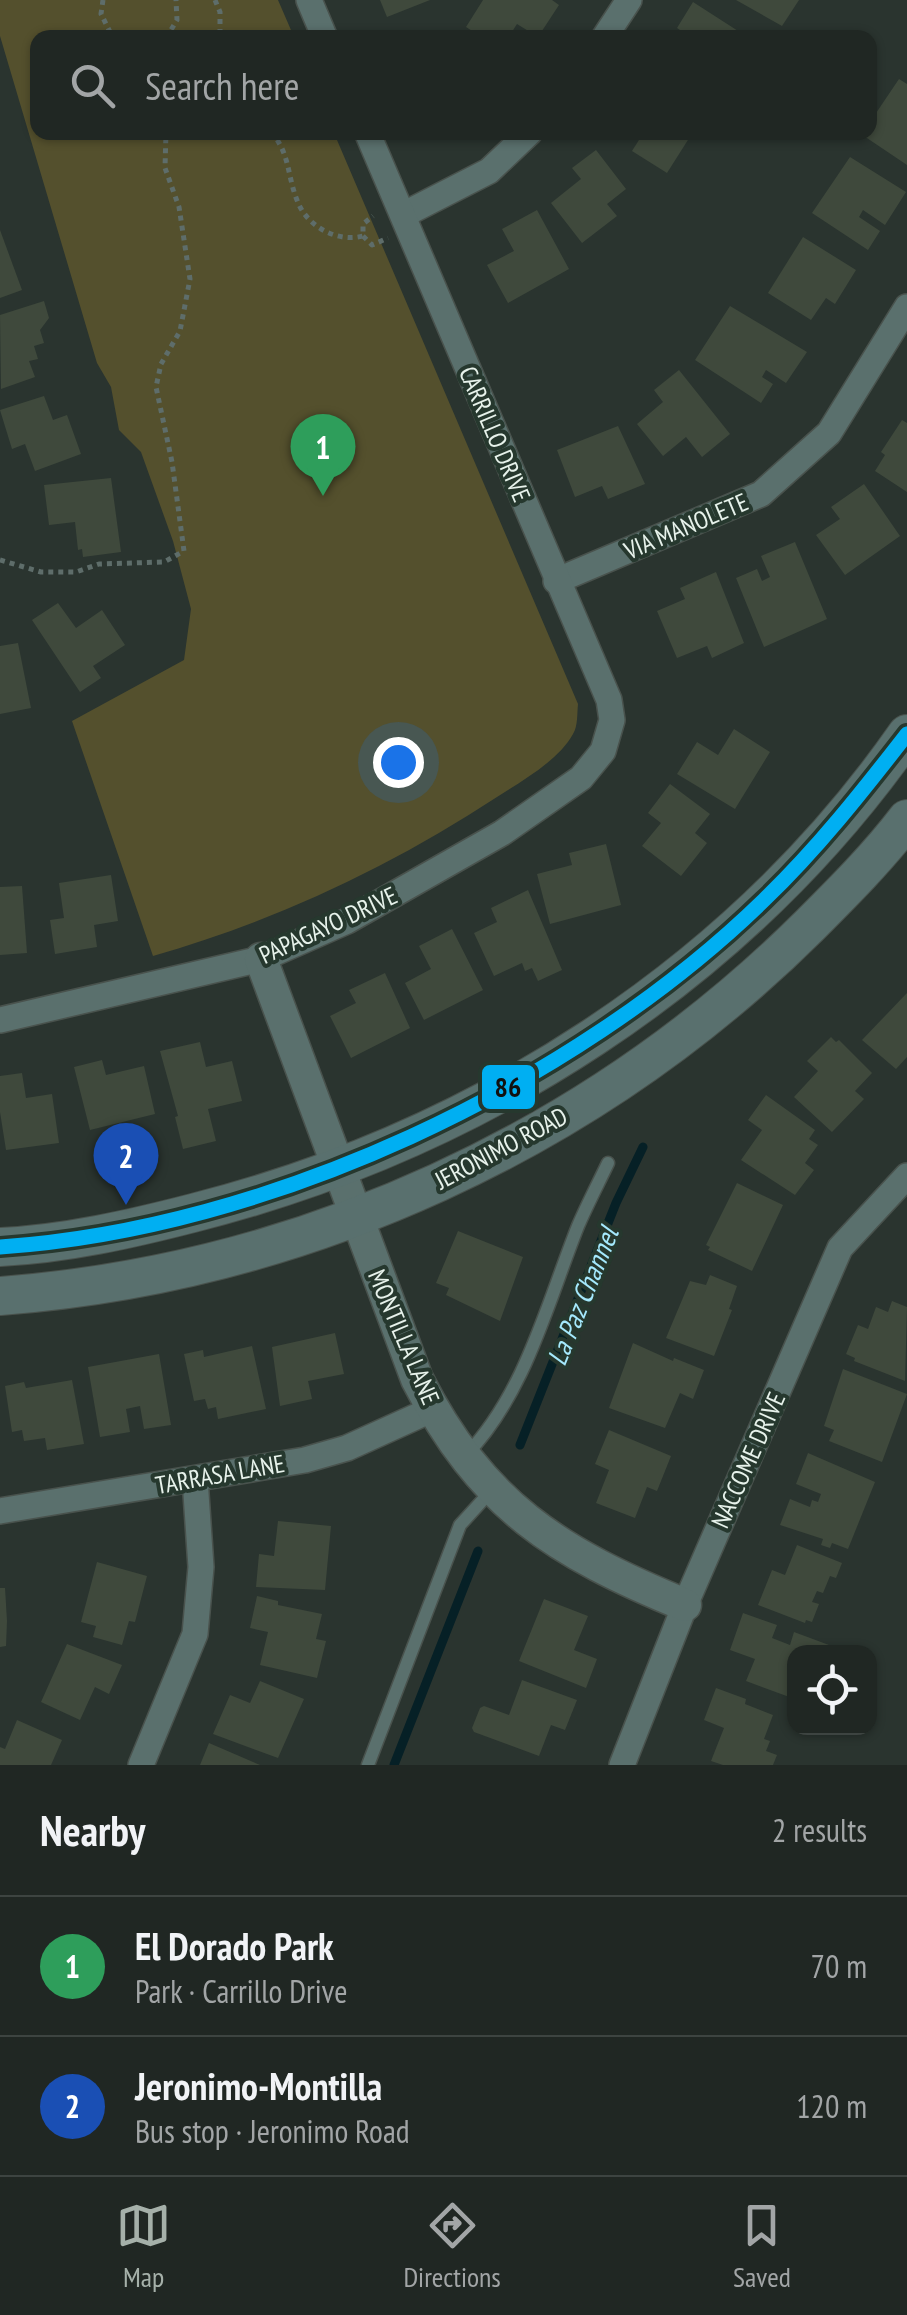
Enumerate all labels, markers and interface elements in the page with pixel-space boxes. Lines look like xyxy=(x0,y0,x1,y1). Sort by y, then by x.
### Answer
search box xyxy=(30,30,877,140)
icon: search xyxy=(65,58,120,113)
text: Search here xyxy=(145,61,299,110)
street label: CARRILLO DRIVE xyxy=(452,361,538,507)
pin: 1 xyxy=(290,414,356,496)
street label: VIA MANOLETE xyxy=(618,486,753,567)
your location xyxy=(373,737,424,788)
street label: PAPAGAYO DRIVE xyxy=(254,879,402,971)
line badge: 86 xyxy=(480,1063,537,1111)
text: 86 xyxy=(495,1068,521,1105)
street label: JERONIMO ROAD xyxy=(428,1100,573,1197)
pin: 2 xyxy=(94,1122,158,1205)
water label: La Paz Channel xyxy=(538,1219,627,1371)
street label: MONTILLA LANE xyxy=(361,1265,447,1409)
street label: NACCOME DRIVE xyxy=(704,1387,792,1533)
street label: TARRASA LANE xyxy=(153,1447,287,1501)
map controls xyxy=(787,1645,877,1735)
button: locate xyxy=(787,1645,877,1735)
text: Nearby xyxy=(40,1803,145,1858)
text: 2 results xyxy=(772,1809,867,1851)
text: El Dorado Park xyxy=(135,1921,334,1970)
text: 1 xyxy=(65,1945,80,1987)
text: 70 m xyxy=(811,1945,867,1987)
text: Park · Carrillo Drive xyxy=(135,1970,347,2012)
text: Jeronimo-Montilla xyxy=(135,2061,382,2110)
text: 2 xyxy=(65,2085,80,2127)
text: 120 m xyxy=(796,2085,867,2127)
text: Bus stop · Jeronimo Road xyxy=(135,2110,410,2152)
tab: Map xyxy=(116,2198,171,2295)
tab: Directions xyxy=(403,2198,501,2295)
tab: Saved xyxy=(733,2198,791,2295)

